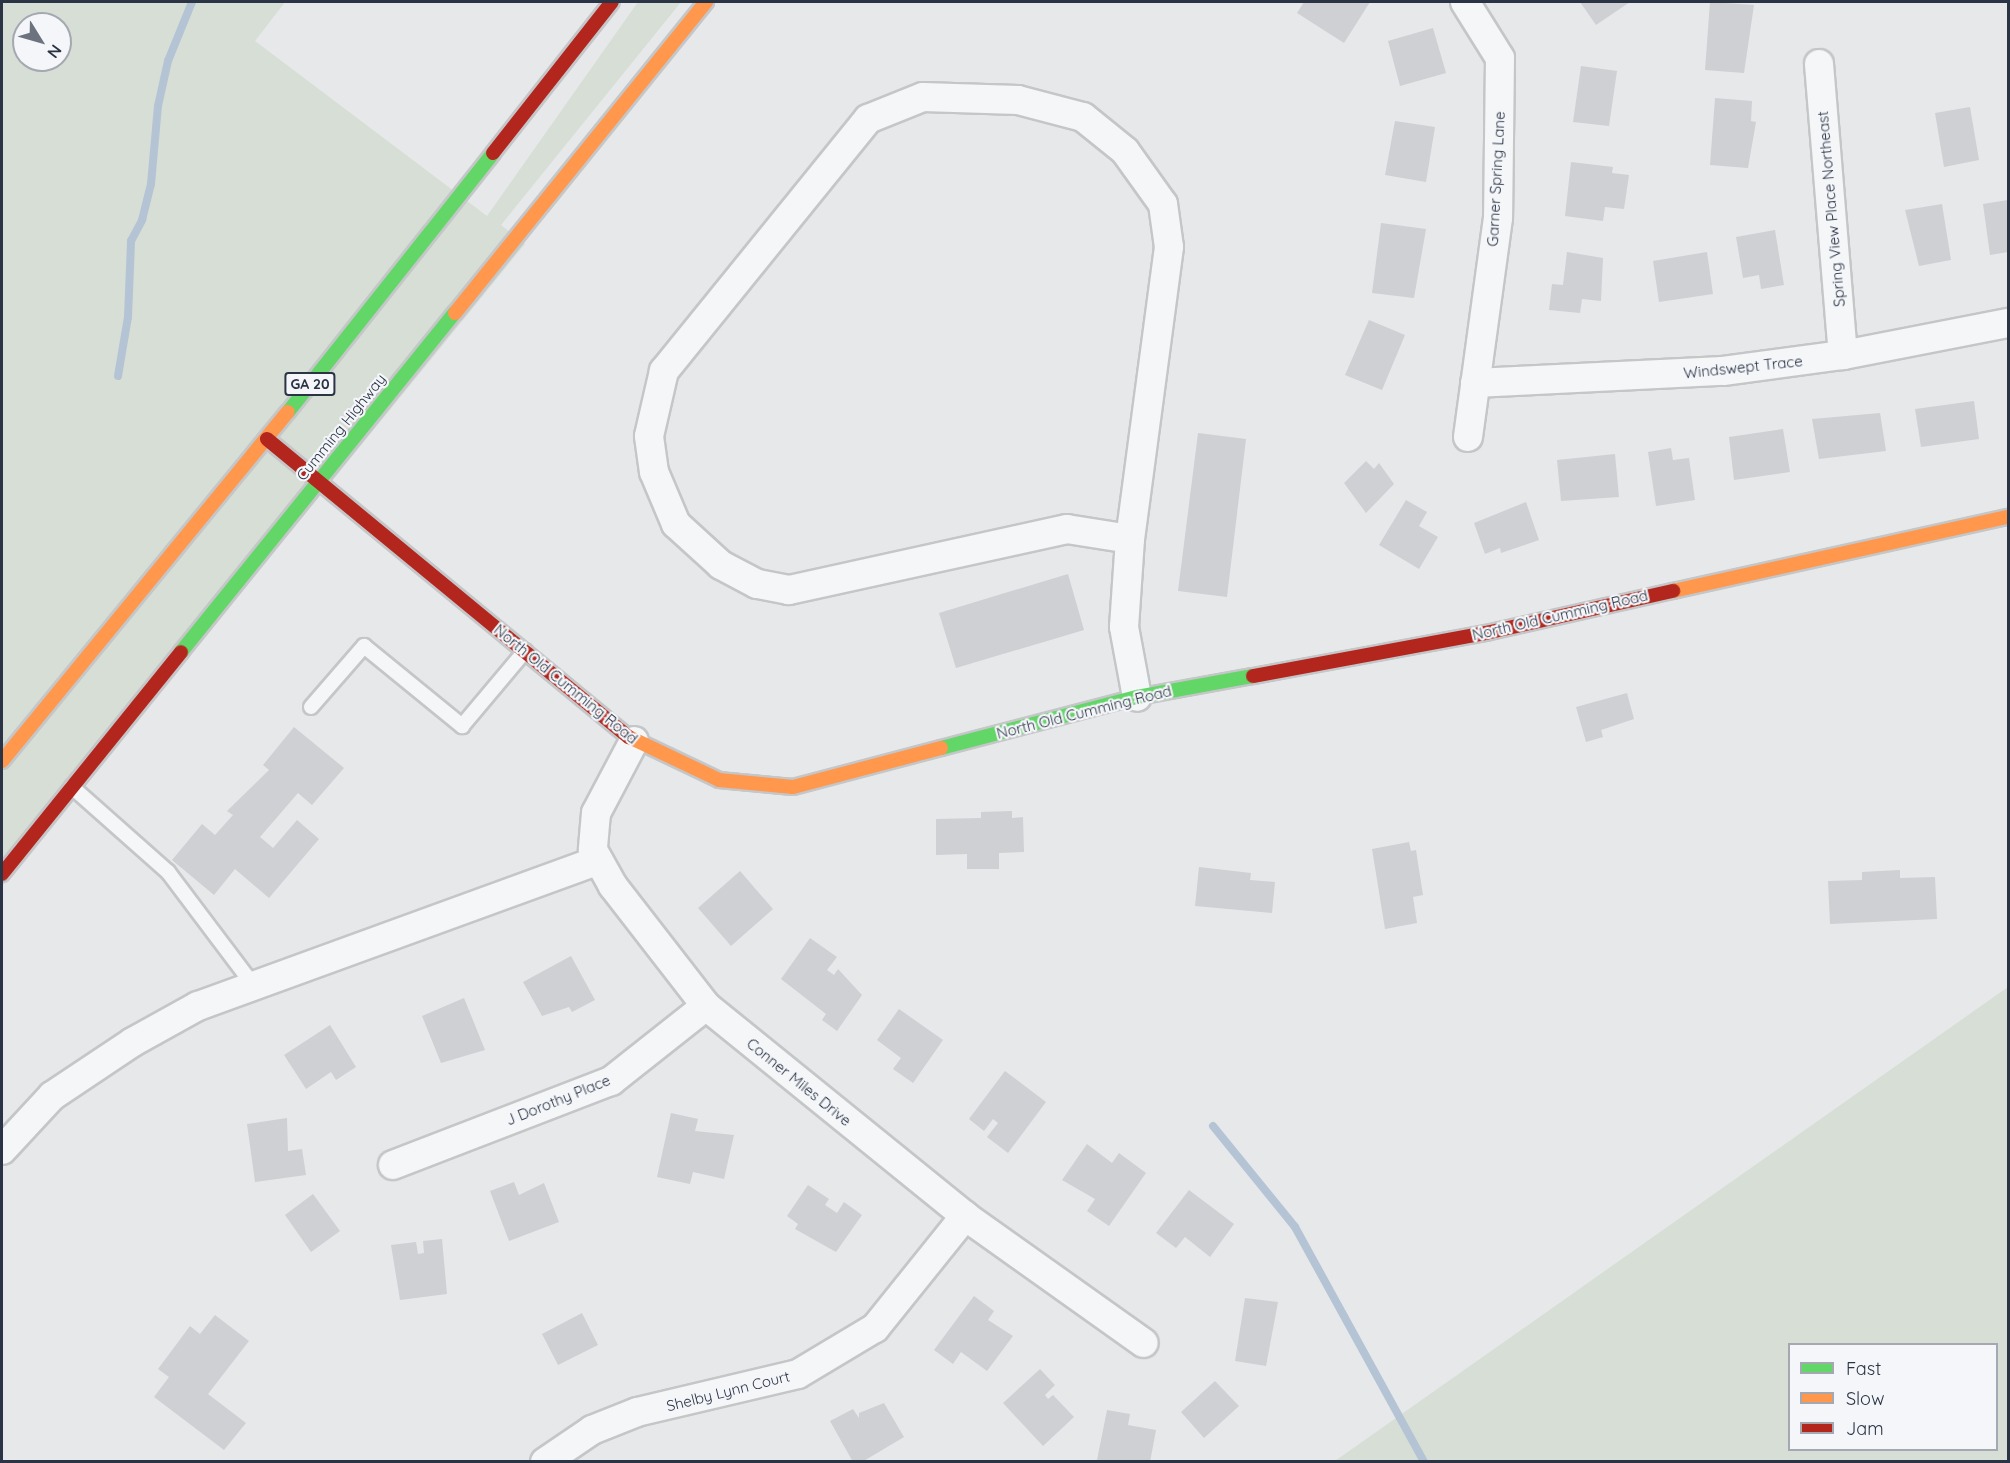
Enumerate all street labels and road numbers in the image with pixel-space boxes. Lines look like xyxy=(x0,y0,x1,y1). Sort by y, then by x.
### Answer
street label: Spring View Place Northeast xyxy=(1813,110,1849,308)
street label: Garner Spring Lane xyxy=(1483,111,1509,247)
street label: Windswept Trace xyxy=(1683,352,1803,382)
street label: Cumming Highway xyxy=(293,370,389,484)
road number: GA 20 xyxy=(283,373,337,395)
street label: North Old Cumming Road xyxy=(1470,586,1650,644)
street label: North Old Cumming Road xyxy=(491,620,641,748)
street label: North Old Cumming Road xyxy=(995,682,1173,742)
street label: Conner Miles Drive xyxy=(743,1034,855,1130)
street label: J Dorothy Place xyxy=(503,1071,613,1129)
street label: Shelby Lynn Court xyxy=(664,1367,792,1415)

